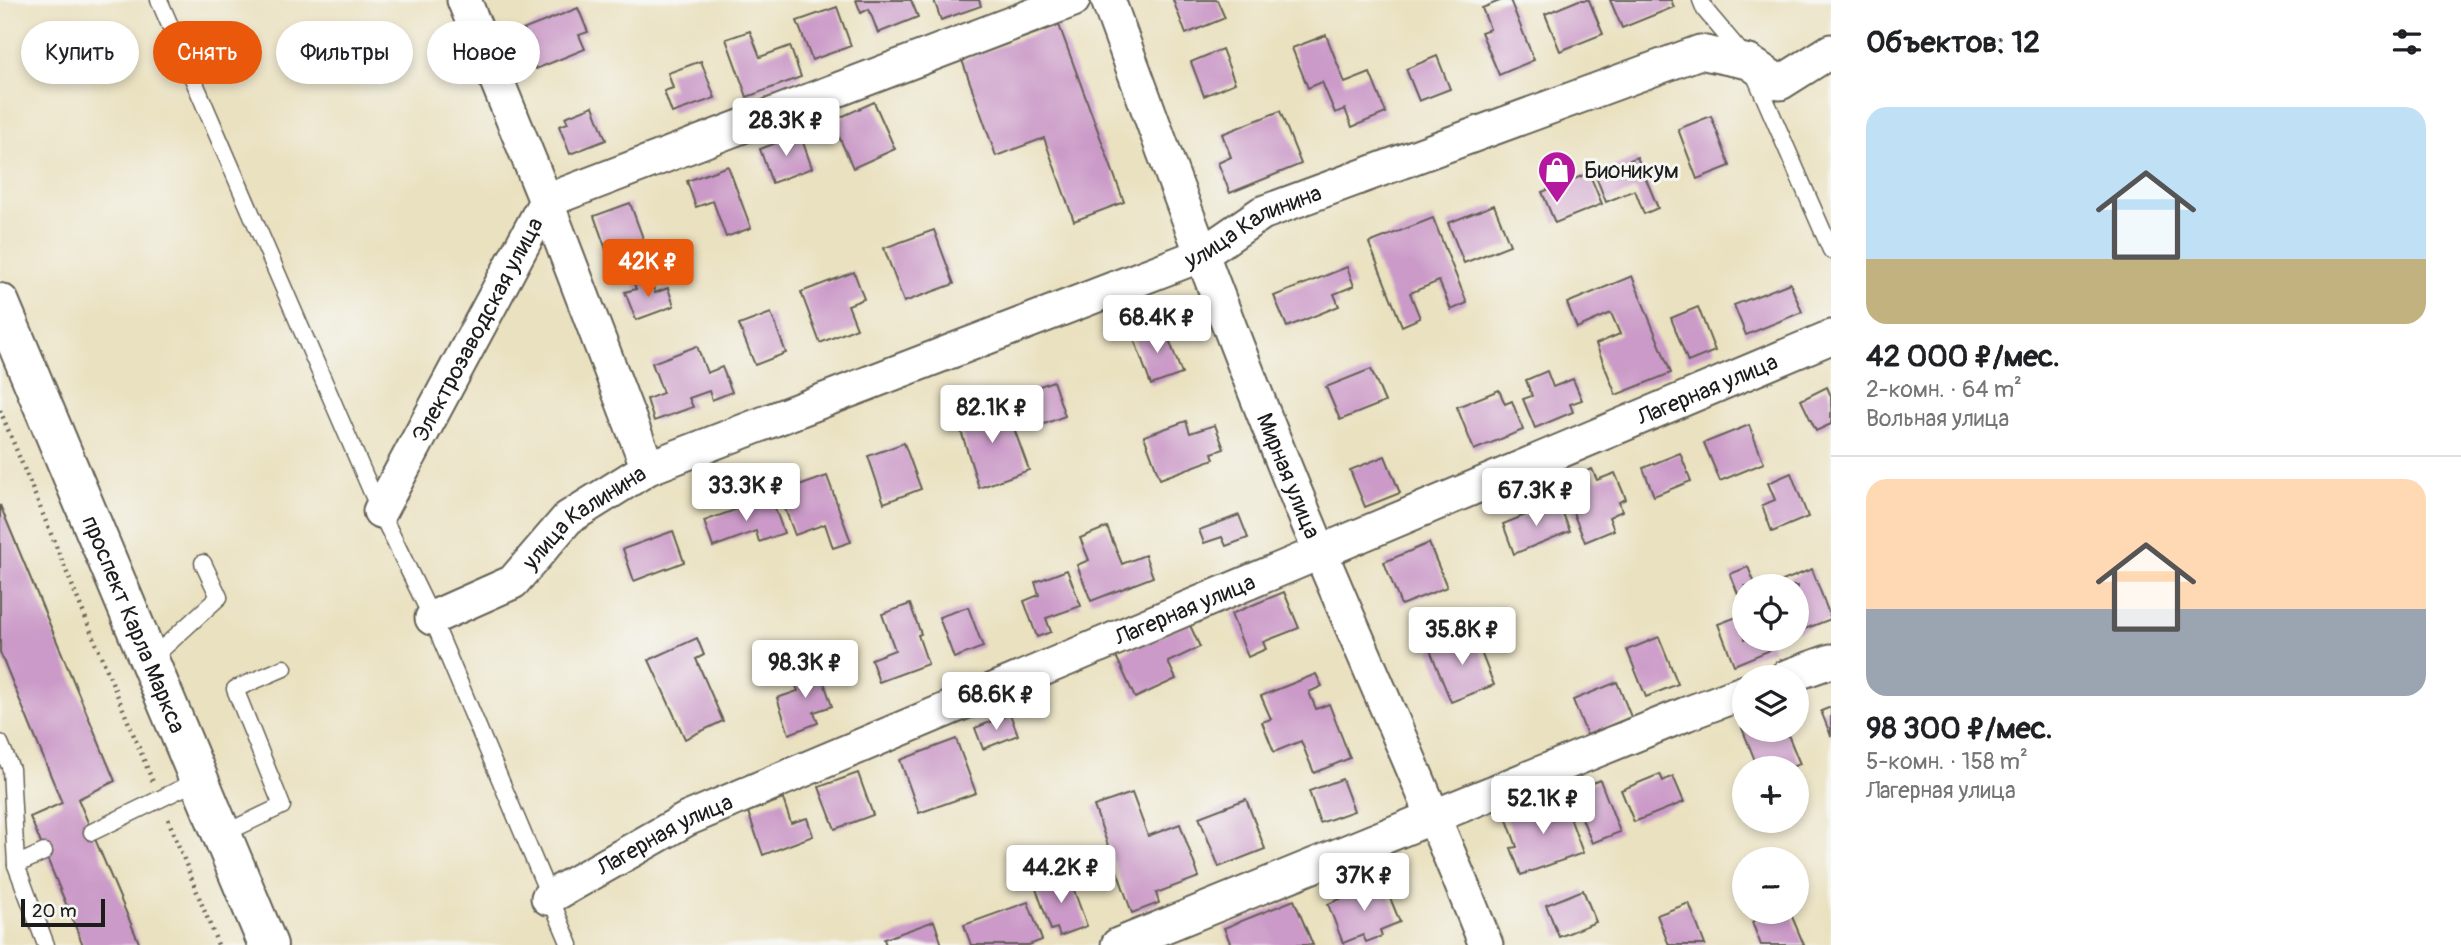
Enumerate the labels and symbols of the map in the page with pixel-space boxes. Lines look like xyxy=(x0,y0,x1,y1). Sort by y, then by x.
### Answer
pin: 28.3K ₽ xyxy=(721,99,851,158)
shop icon: Бионикум xyxy=(1536,149,1578,204)
place label: Бионикум xyxy=(1584,156,1679,185)
street label: улица Калинина xyxy=(1180,178,1325,275)
street label: Электрозаводская улица xyxy=(405,212,549,447)
pin: 42K ₽ xyxy=(599,240,697,299)
pin: 68.4K ₽ xyxy=(1092,296,1222,355)
street label: Лагерная улица xyxy=(1632,347,1782,432)
pin: 82.1K ₽ xyxy=(927,386,1057,445)
street label: Мирная улица xyxy=(1250,409,1327,543)
street label: улица Калинина xyxy=(515,458,651,576)
pin: 33.3K ₽ xyxy=(681,463,811,523)
pin: 67.3K ₽ xyxy=(1471,468,1601,528)
street label: проспект Карла Маркса xyxy=(76,511,192,737)
street label: Лагерная улица xyxy=(1109,567,1259,652)
pin: 35.8K ₽ xyxy=(1397,608,1527,667)
pin: 98.3K ₽ xyxy=(740,640,870,700)
pin: 68.6K ₽ xyxy=(931,672,1061,732)
pin: 52.1K ₽ xyxy=(1478,776,1608,836)
street label: Лагерная улица xyxy=(590,787,737,882)
pin: 44.2K ₽ xyxy=(996,846,1126,905)
pin: 37K ₽ xyxy=(1315,853,1413,913)
scale bar xyxy=(21,896,105,928)

